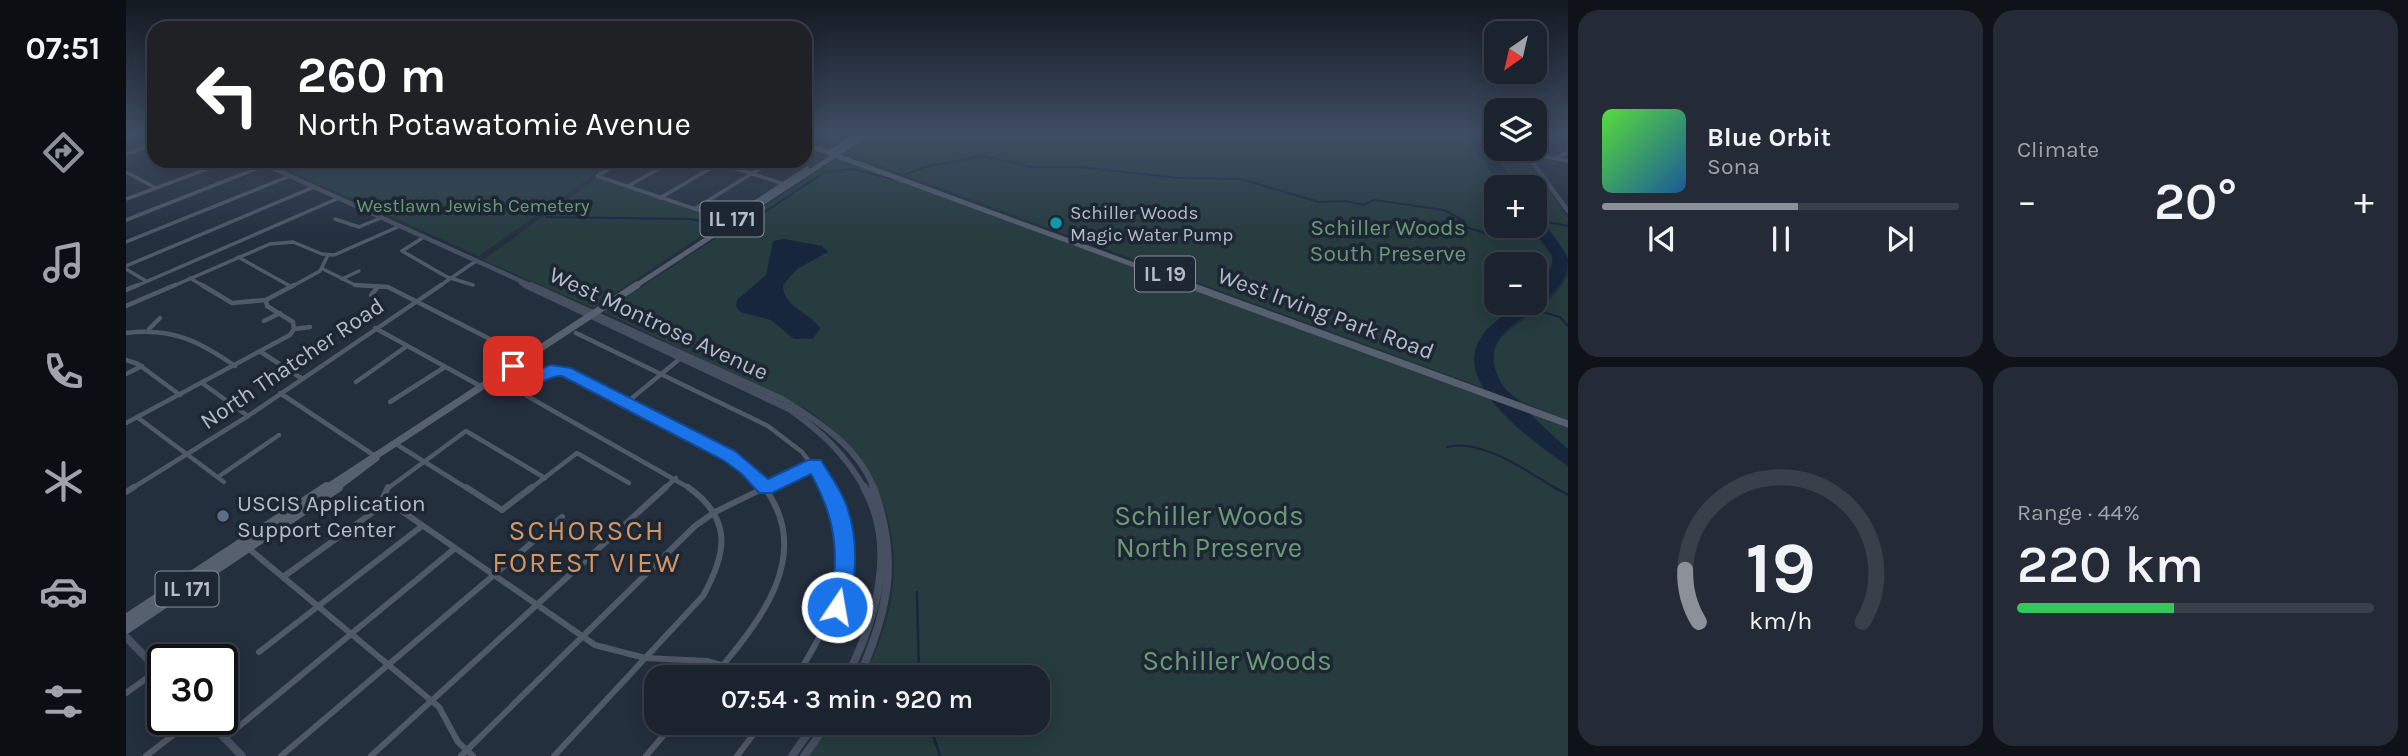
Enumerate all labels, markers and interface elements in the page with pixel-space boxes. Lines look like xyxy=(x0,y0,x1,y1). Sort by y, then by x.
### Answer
north arrow xyxy=(1484,21,1547,84)
map controls xyxy=(1484,21,1547,315)
text: 07:51 xyxy=(26,30,100,67)
text: 260 m xyxy=(297,47,446,104)
icon: left xyxy=(182,49,273,140)
button: layers xyxy=(1484,98,1547,161)
text: North Potawatomie Avenue xyxy=(297,106,691,143)
text: Blue Orbit xyxy=(1707,122,1831,153)
icon: directions xyxy=(39,128,88,177)
text: Climate xyxy=(2017,136,2099,163)
text: Sona xyxy=(1707,153,1760,180)
text: 20° xyxy=(2154,171,2237,232)
button: + xyxy=(1484,175,1547,238)
text: − xyxy=(2017,179,2037,224)
text: + xyxy=(2354,179,2374,224)
park label: Westlawn Jewish Cemetery xyxy=(356,195,590,217)
road number: IL 171 xyxy=(700,202,764,236)
place label: Schiller Woods Magic Water Pump xyxy=(1070,202,1233,246)
park label: Schiller Woods South Preserve xyxy=(1310,214,1466,267)
marker: Schiller Woods Magic Water Pump xyxy=(1048,215,1064,231)
icon: previous xyxy=(1643,220,1681,258)
icon: pause xyxy=(1762,220,1800,258)
icon: next xyxy=(1881,220,1919,258)
icon: music xyxy=(39,238,88,287)
button: − xyxy=(1484,252,1547,315)
road number: IL 19 xyxy=(1135,256,1195,292)
street label: West Montrose Avenue xyxy=(545,261,773,386)
street label: West Irving Park Road xyxy=(1214,262,1438,365)
street label: North Thatcher Road xyxy=(195,292,389,435)
pin xyxy=(483,336,543,396)
icon: phone xyxy=(39,347,88,396)
icon: arrive xyxy=(494,347,532,385)
icon: climate xyxy=(39,457,88,506)
place label: USCIS Application Support Center xyxy=(237,490,426,543)
park label: Schiller Woods North Preserve xyxy=(1114,499,1304,564)
text: Range · 44% xyxy=(2017,499,2140,526)
marker: USCIS Application Support Center xyxy=(215,508,231,524)
district label: SCHORSCH FOREST VIEW xyxy=(492,514,682,579)
text: 19 xyxy=(1745,526,1816,611)
text: 220 km xyxy=(2017,534,2204,595)
icon: car xyxy=(39,567,88,616)
position arrow xyxy=(800,570,874,644)
road number: IL 171 xyxy=(155,572,218,606)
text: km/h xyxy=(1749,606,1812,635)
speed limit sign: 30 xyxy=(147,644,238,735)
park label: Schiller Woods xyxy=(1142,644,1332,677)
icon: filters xyxy=(39,677,88,726)
text: 07:54 · 3 min · 920 m xyxy=(721,684,973,715)

